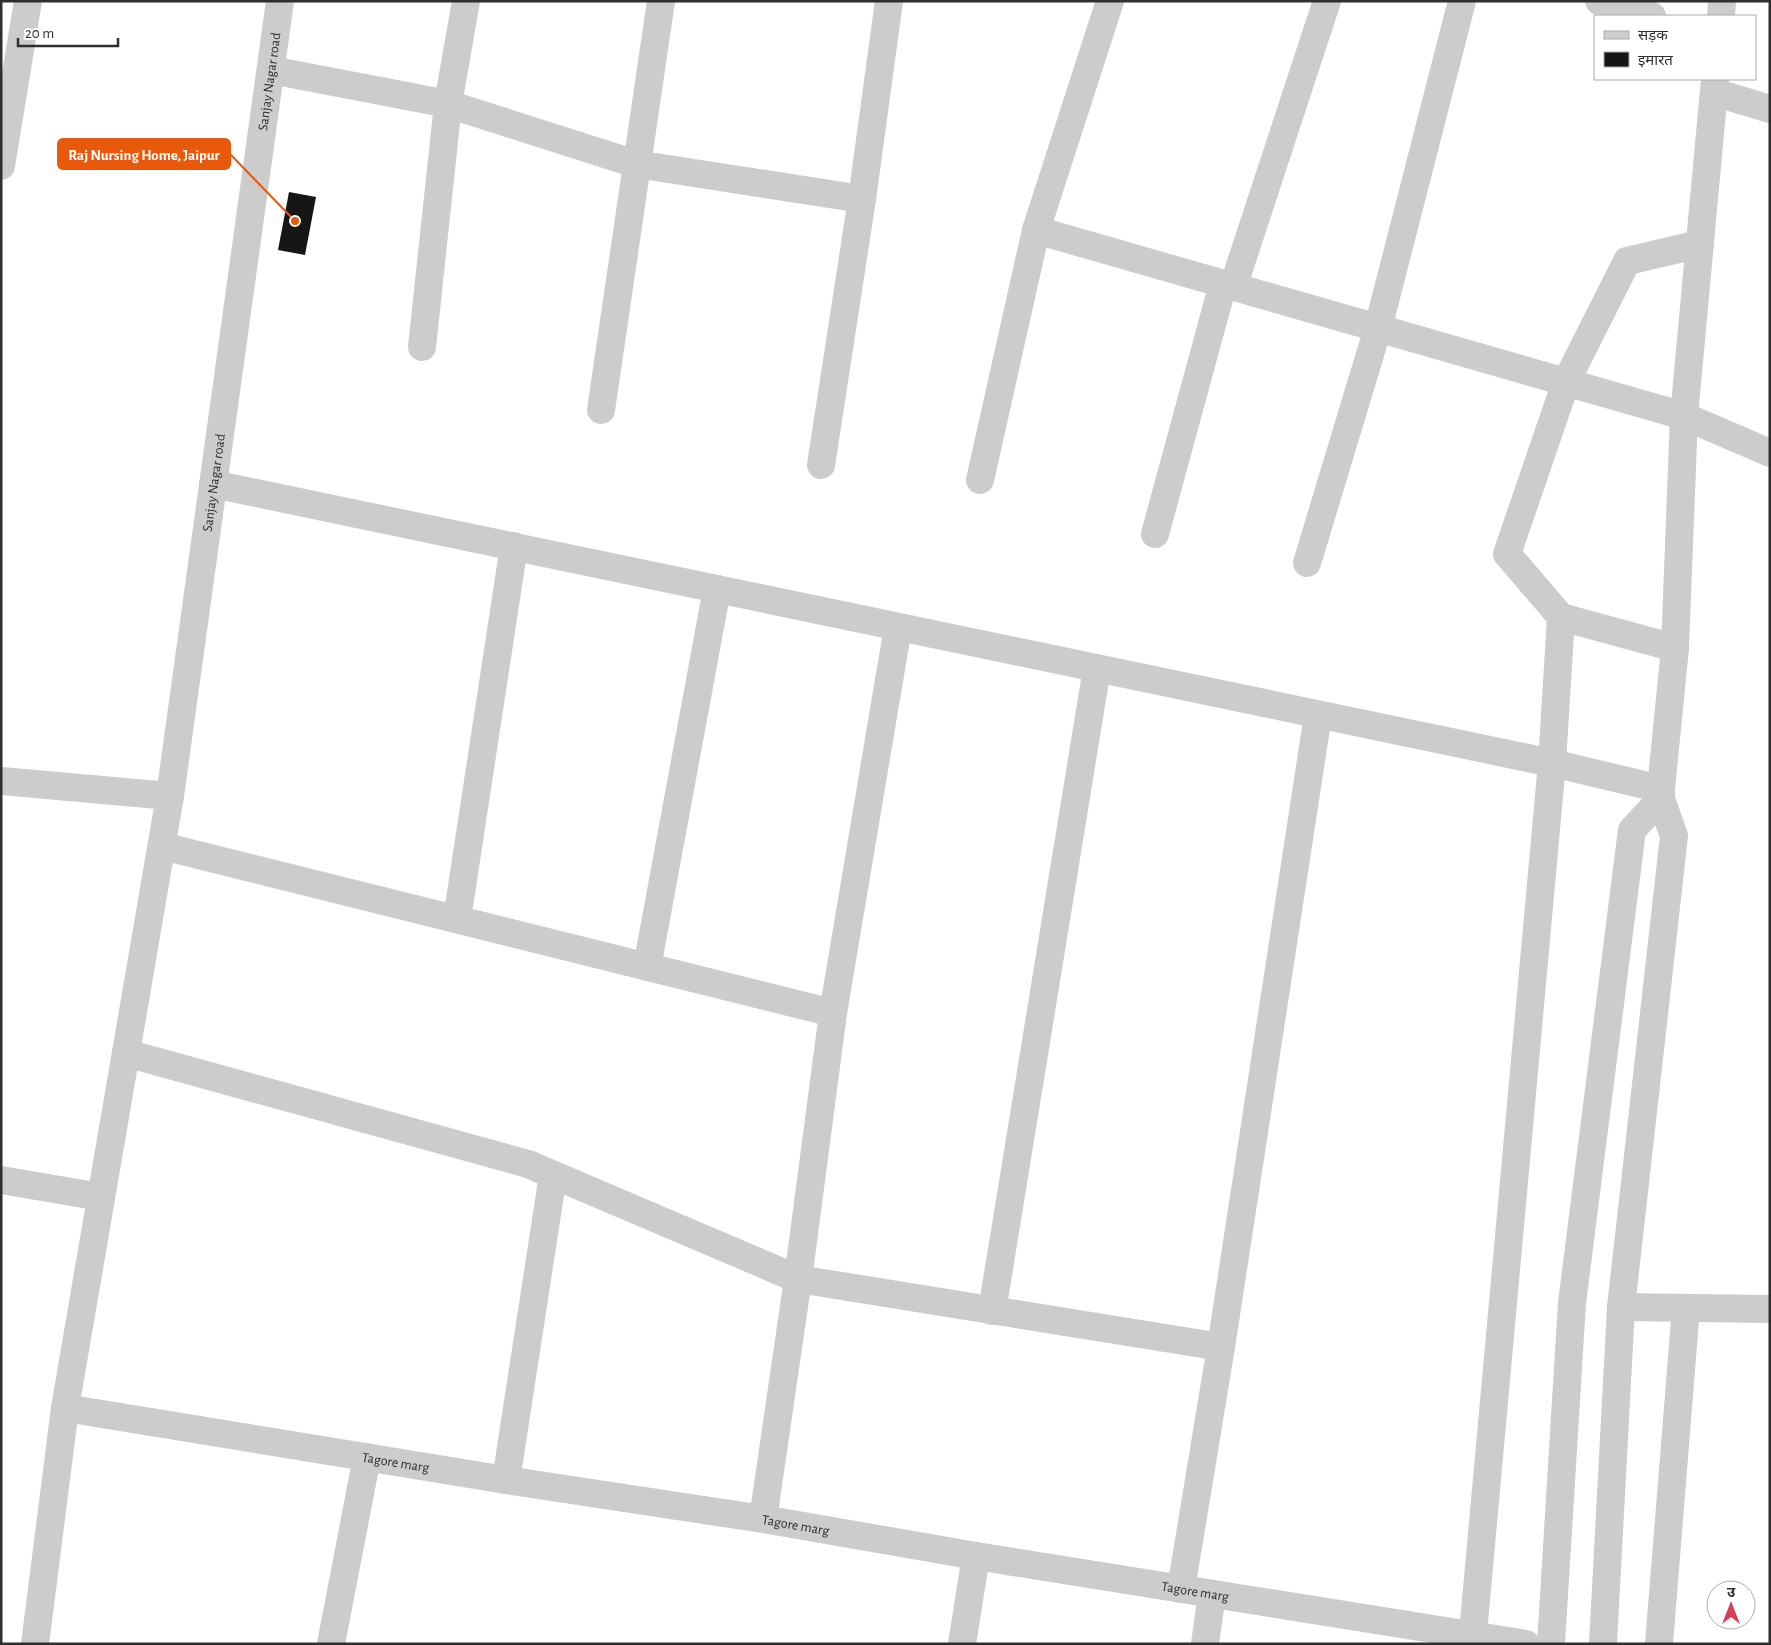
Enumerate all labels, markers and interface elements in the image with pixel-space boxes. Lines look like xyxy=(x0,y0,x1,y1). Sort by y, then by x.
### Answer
scale bar xyxy=(18,15,118,47)
legend xyxy=(1594,15,1756,80)
text: 20 m xyxy=(25,26,54,41)
text: सड़क xyxy=(1638,28,1668,43)
street label: Sanjay Nagar road xyxy=(256,32,284,132)
text: इमारत xyxy=(1638,53,1673,68)
callout: Raj Nursing Home, Jaipur xyxy=(58,139,230,169)
text: Raj Nursing Home, Jaipur xyxy=(68,148,221,163)
street label: Sanjay Nagar road xyxy=(201,433,228,533)
street label: Tagore marg xyxy=(361,1451,430,1475)
street label: Tagore marg xyxy=(761,1513,831,1538)
street label: Tagore marg xyxy=(1160,1580,1230,1604)
north arrow xyxy=(1706,1580,1756,1630)
text: उ xyxy=(1727,1586,1736,1600)

